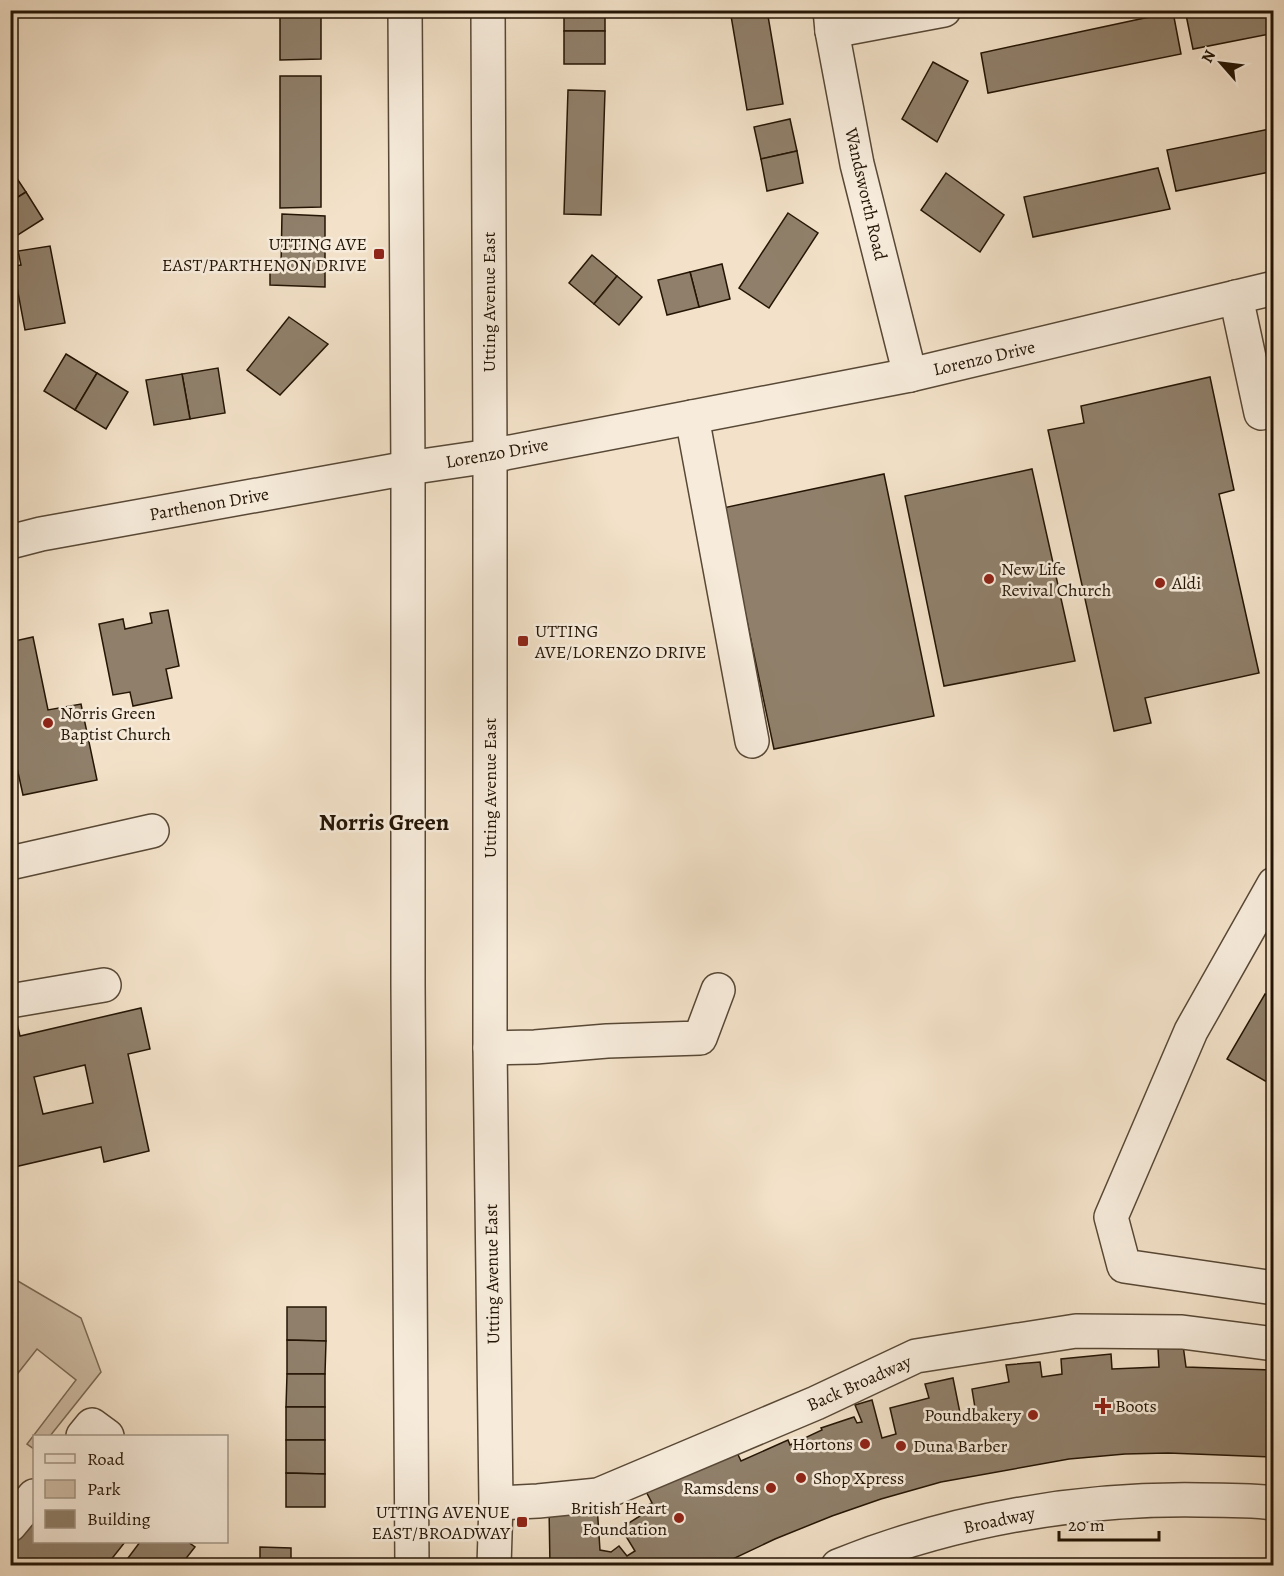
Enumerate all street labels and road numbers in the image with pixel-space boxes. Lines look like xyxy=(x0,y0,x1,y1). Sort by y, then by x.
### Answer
street label: Wandsworth Road xyxy=(839,124,893,263)
street label: Utting Avenue East xyxy=(477,232,501,372)
street label: Lorenzo Drive xyxy=(931,335,1037,381)
street label: Lorenzo Drive xyxy=(444,432,550,474)
street label: Parthenon Drive xyxy=(147,482,271,526)
street label: Utting Avenue East xyxy=(478,718,502,858)
street label: Utting Avenue East xyxy=(479,1203,505,1345)
street label: Back Broadway xyxy=(803,1349,916,1417)
street label: Broadway xyxy=(961,1500,1038,1539)

